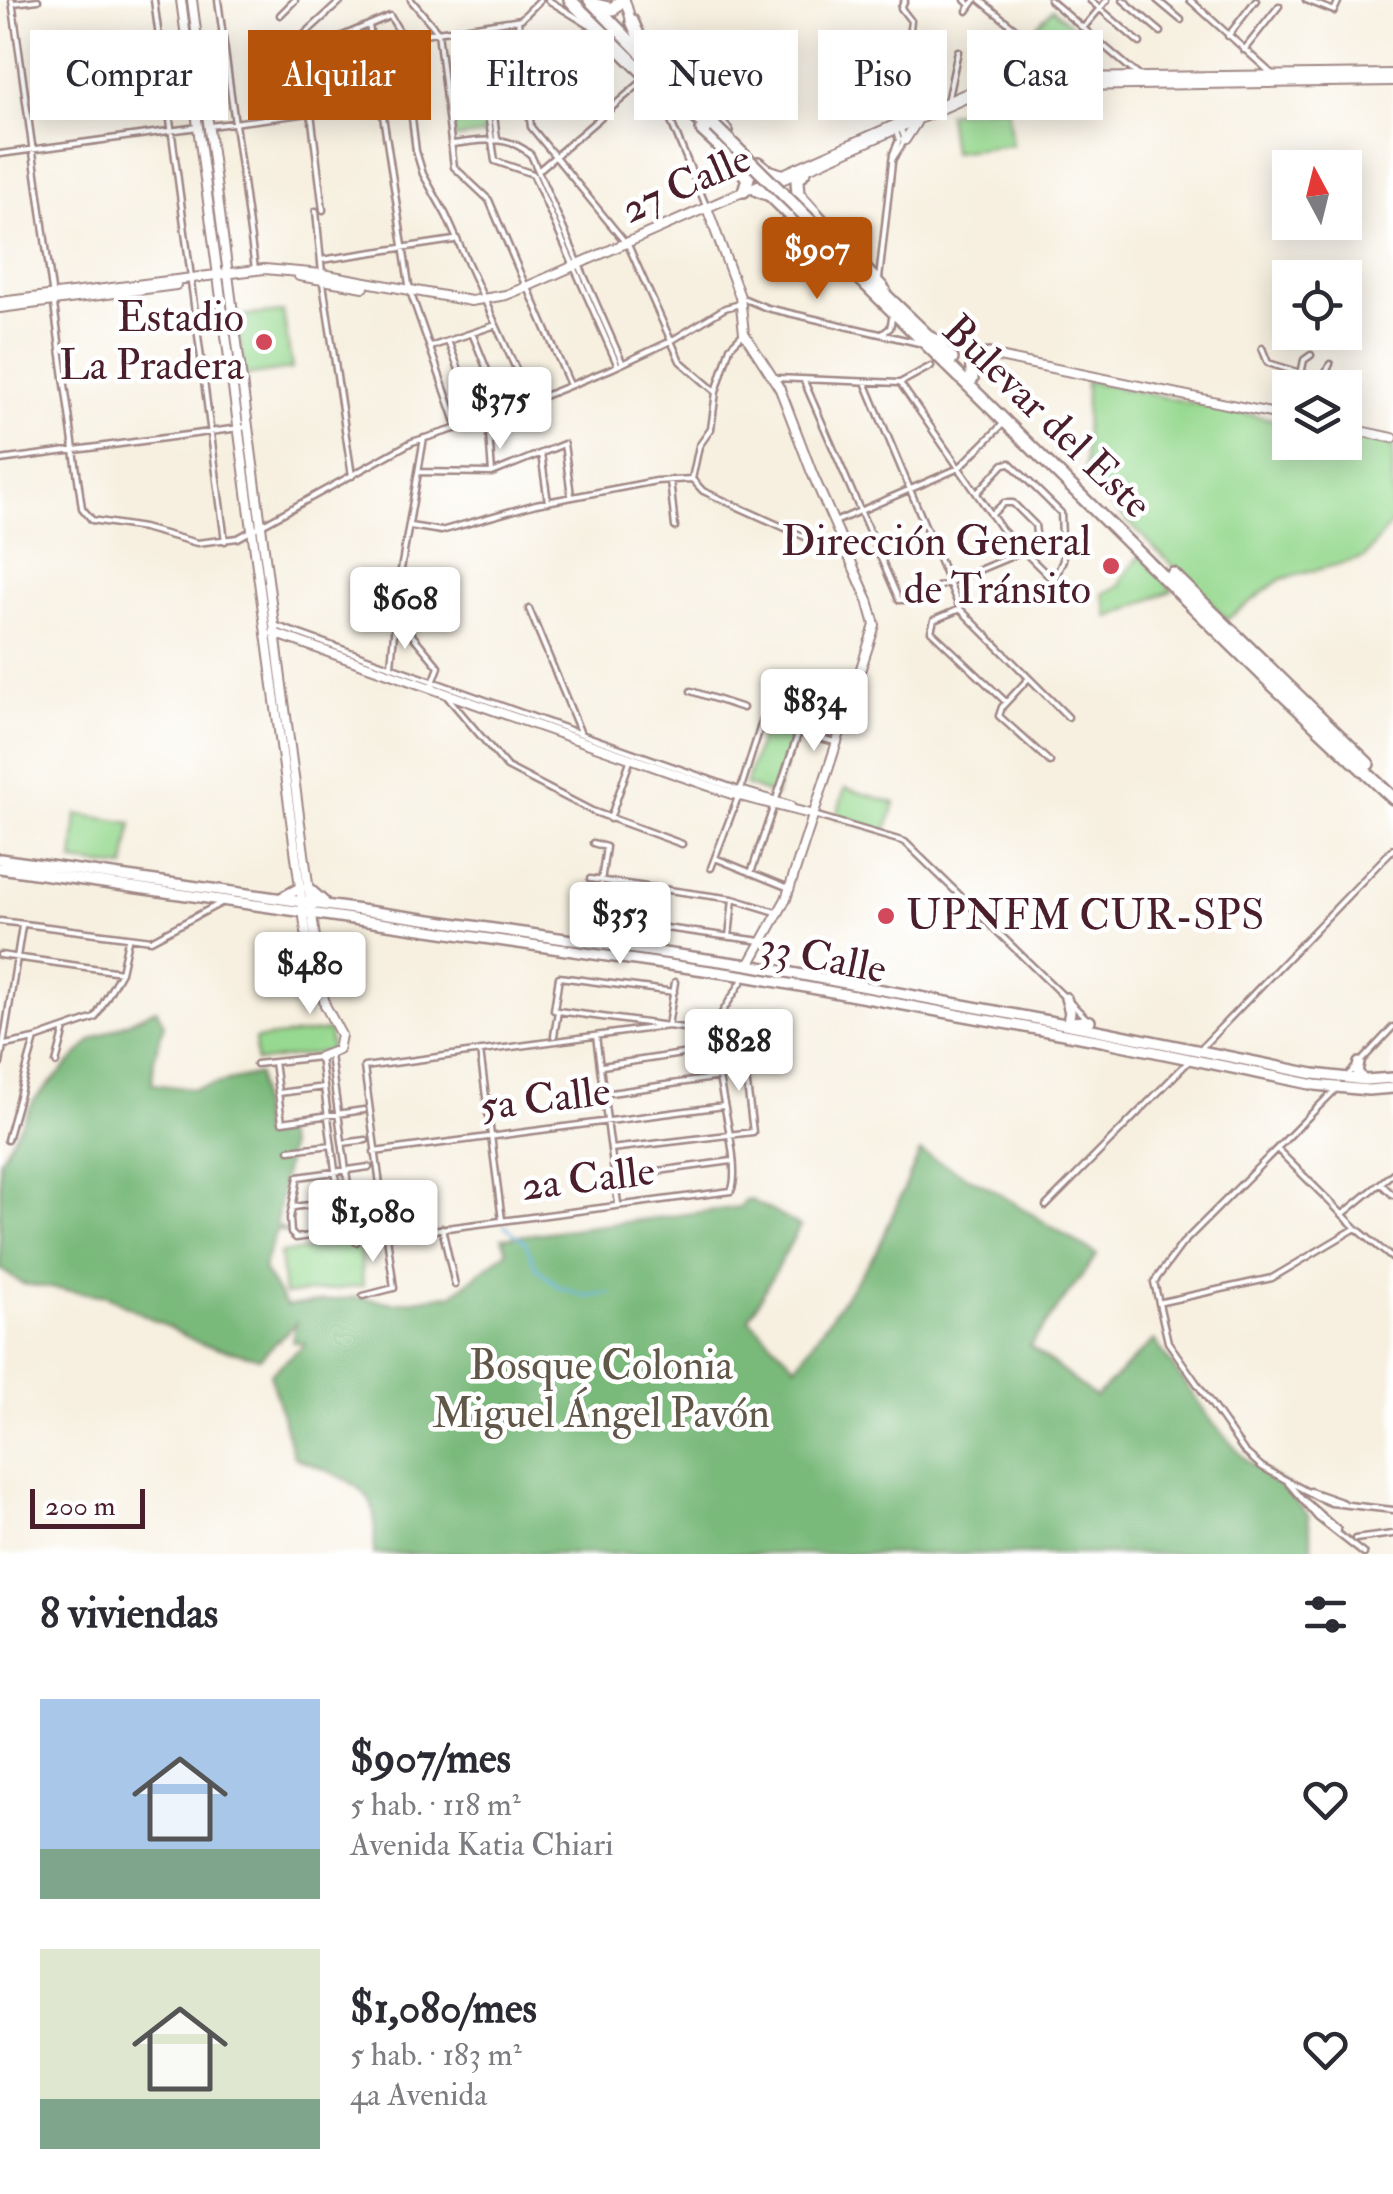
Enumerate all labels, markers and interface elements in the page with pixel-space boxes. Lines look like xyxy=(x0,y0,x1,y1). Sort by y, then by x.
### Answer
chip: Comprar xyxy=(30,30,228,120)
chip: Alquilar xyxy=(248,30,431,120)
chip: Filtros xyxy=(451,30,614,120)
chip: Nuevo xyxy=(634,30,798,120)
chip: Piso xyxy=(818,30,947,120)
chip: Casa xyxy=(967,30,1103,120)
street label: 27 Calle xyxy=(613,133,759,235)
north arrow xyxy=(1272,150,1362,240)
map controls xyxy=(1272,150,1362,460)
pin: $907 xyxy=(758,217,876,302)
text: $907 xyxy=(784,229,850,269)
button: locate xyxy=(1272,260,1362,350)
place label: Estadio La Pradera xyxy=(59,292,245,392)
street label: Bulevar del Este xyxy=(932,304,1162,530)
marker: Estadio La Pradera xyxy=(253,331,275,353)
pin: $375 xyxy=(441,367,559,452)
button: layers xyxy=(1272,370,1362,460)
text: $375 xyxy=(470,379,530,419)
place label: Dirección General de Tránsito xyxy=(781,516,1091,616)
marker: Dirección General de Tránsito xyxy=(1100,555,1122,577)
pin: $608 xyxy=(346,567,464,652)
text: $608 xyxy=(372,579,438,619)
pin: $834 xyxy=(755,669,873,754)
text: $834 xyxy=(783,681,845,721)
pin: $353 xyxy=(561,882,679,967)
place label: UPNFM CUR-SPS xyxy=(906,890,1264,942)
text: $353 xyxy=(592,894,648,934)
marker: UPNFM CUR-SPS xyxy=(875,905,897,927)
street label: 33 Calle xyxy=(755,920,891,996)
pin: $480 xyxy=(251,932,369,1017)
text: $480 xyxy=(277,944,343,984)
pin: $828 xyxy=(680,1009,798,1094)
text: $828 xyxy=(707,1021,771,1061)
street label: 5a Calle xyxy=(477,1065,613,1133)
street label: 2a Calle xyxy=(518,1145,658,1213)
pin: $1,080 xyxy=(292,1180,454,1265)
text: $1,080 xyxy=(331,1192,415,1232)
park label: Bosque Colonia Miguel Ángel Pavón xyxy=(432,1340,770,1440)
scale bar xyxy=(30,1484,145,1528)
text: 200 m xyxy=(45,1489,116,1524)
icon: filters xyxy=(1298,1587,1353,1642)
text: 8 viviendas xyxy=(40,1588,218,1640)
text: $907/mes xyxy=(350,1733,511,1785)
icon: home xyxy=(120,1739,240,1859)
icon: heart xyxy=(1298,1772,1353,1827)
text: 5 hab. · 118 m² xyxy=(350,1785,521,1825)
text: Avenida Katia Chiari xyxy=(350,1825,614,1865)
text: $1,080/mes xyxy=(350,1983,537,2035)
icon: home xyxy=(120,1989,240,2109)
icon: heart xyxy=(1298,2022,1353,2077)
text: 5 hab. · 183 m² xyxy=(350,2035,522,2075)
text: 4a Avenida xyxy=(350,2075,487,2115)

